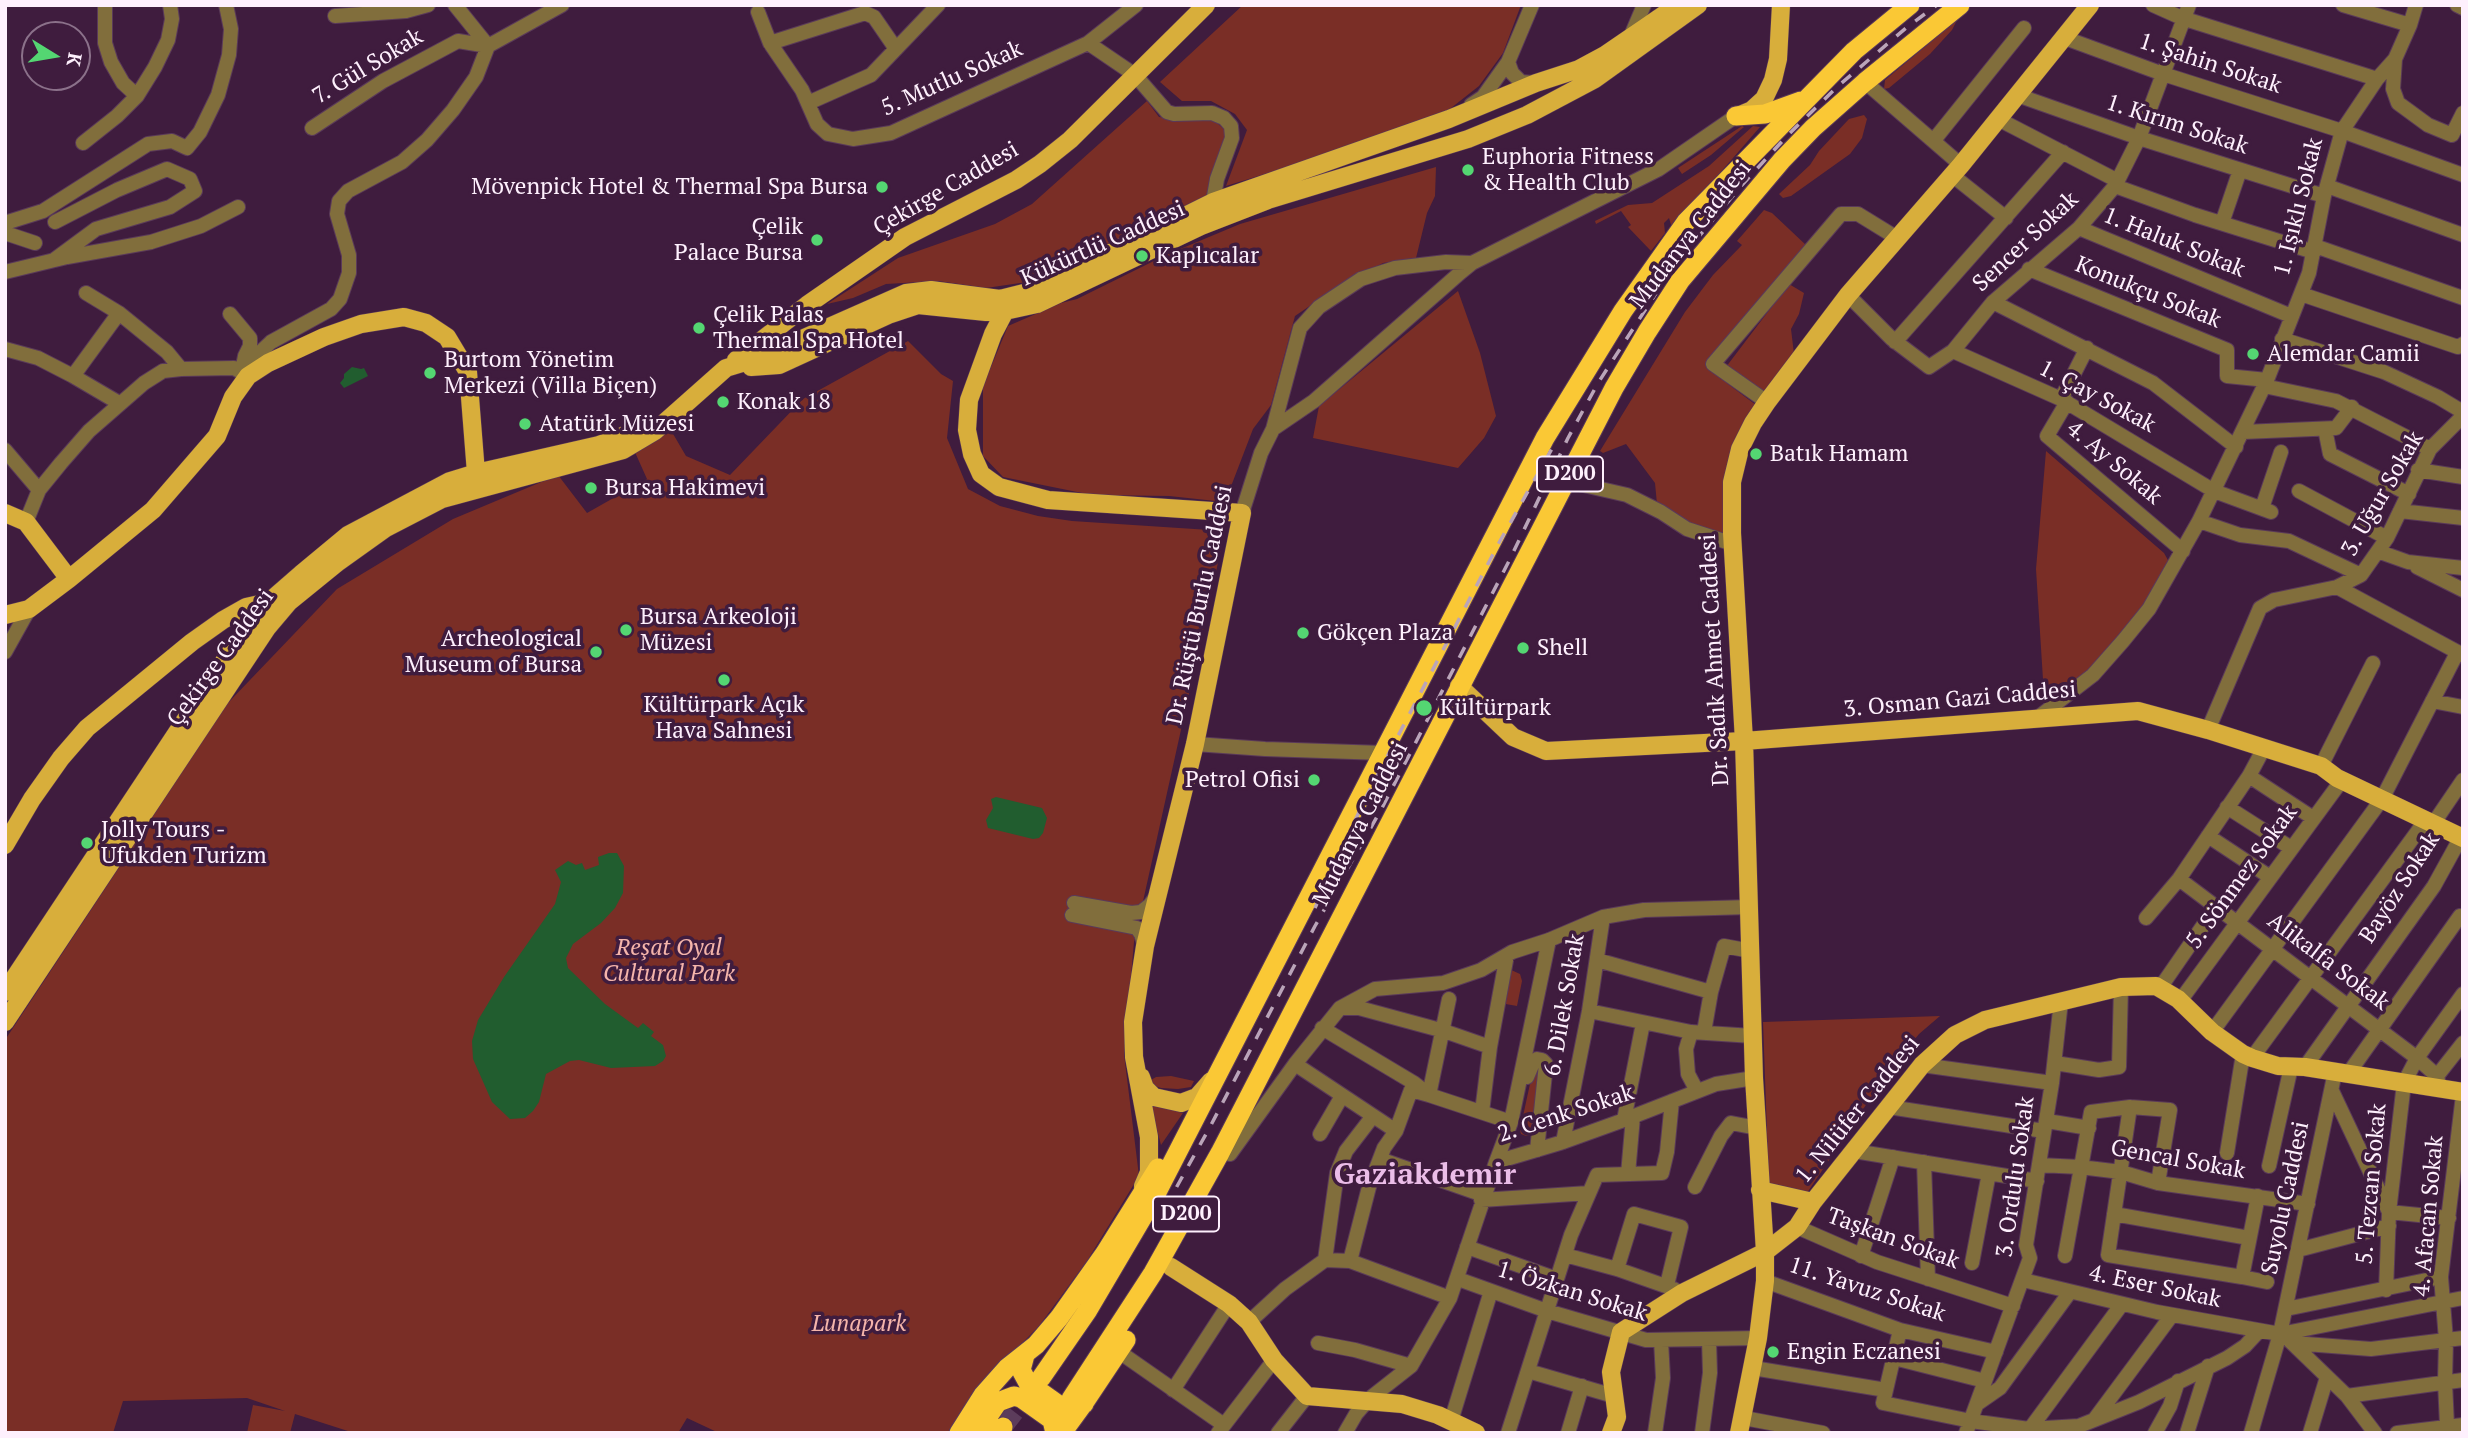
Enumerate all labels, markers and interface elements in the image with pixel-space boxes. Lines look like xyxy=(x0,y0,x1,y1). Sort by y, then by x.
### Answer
north arrow xyxy=(21,21,91,91)
street label: 7. Gül Sokak xyxy=(308,23,428,111)
street label: 1. Şahin Sokak xyxy=(2135,28,2285,100)
street label: 5. Mutlu Sokak xyxy=(877,35,1027,123)
text: K xyxy=(62,51,89,69)
street label: 1. Kırım Sokak xyxy=(2103,89,2251,161)
street label: 1. Işıklı Sokak xyxy=(2269,135,2329,279)
street label: Çekirge Caddesi xyxy=(868,136,1024,242)
place label: Euphoria Fitness & Health Club xyxy=(1482,143,1654,197)
street label: Mudanya Caddesi xyxy=(1625,155,1757,315)
marker: Euphoria Fitness & Health Club xyxy=(1460,162,1476,178)
place label: Mövenpick Hotel & Thermal Spa Bursa xyxy=(471,173,868,201)
marker: Mövenpick Hotel & Thermal Spa Bursa xyxy=(874,179,890,195)
street label: Sencer Sokak xyxy=(1967,186,2085,298)
street label: Kükürtlü Caddesi xyxy=(1017,195,1189,293)
street label: 1. Haluk Sokak xyxy=(2099,202,2249,284)
place label: Çelik Palace Bursa xyxy=(674,213,803,267)
marker: Çelik Palace Bursa xyxy=(809,232,825,248)
place label: Kaplıcalar xyxy=(1156,242,1259,270)
marker: Kaplıcalar xyxy=(1134,248,1150,264)
street label: Konukçu Sokak xyxy=(2071,251,2225,335)
place label: Çelik Palas Thermal Spa Hotel xyxy=(713,301,904,355)
marker: Çelik Palas Thermal Spa Hotel xyxy=(691,320,707,336)
place label: Alemdar Camii xyxy=(2267,340,2420,368)
place label: Burtom Yönetim Merkezi (Villa Biçen) xyxy=(444,346,657,400)
marker: Alemdar Camii xyxy=(2245,346,2261,362)
street label: 1. Çay Sokak xyxy=(2034,355,2160,439)
marker: Burtom Yönetim Merkezi (Villa Biçen) xyxy=(422,365,438,381)
place label: Konak 18 xyxy=(737,388,831,416)
marker: Konak 18 xyxy=(715,394,731,410)
place label: Atatürk Müzesi xyxy=(539,410,694,438)
street label: 4. Ay Sokak xyxy=(2061,415,2167,511)
marker: Atatürk Müzesi xyxy=(517,416,533,432)
street label: 3. Uğur Sokak xyxy=(2336,427,2430,561)
place label: Batık Hamam xyxy=(1770,440,1908,468)
marker: Batık Hamam xyxy=(1748,446,1764,462)
road number: D200 xyxy=(1537,456,1603,491)
place label: Bursa Hakimevi xyxy=(605,474,765,502)
marker: Bursa Hakimevi xyxy=(583,480,599,496)
street label: Dr. Rüştü Burlu Caddesi xyxy=(1161,483,1239,727)
street label: Dr. Sadık Ahmet Caddesi xyxy=(1695,533,1735,787)
street label: Çekirge Caddesi xyxy=(162,584,280,732)
place label: Bursa Arkeoloji Müzesi xyxy=(640,603,797,657)
place label: Gökçen Plaza xyxy=(1317,619,1453,647)
marker: Bursa Arkeoloji Müzesi xyxy=(618,622,634,638)
place label: Archeological Museum of Bursa xyxy=(405,625,582,679)
marker: Gökçen Plaza xyxy=(1295,625,1311,641)
place label: Shell xyxy=(1537,634,1588,662)
marker: Shell xyxy=(1515,640,1531,656)
marker: Archeological Museum of Bursa xyxy=(588,644,604,660)
marker: Kültürpark Açık Hava Sahnesi xyxy=(716,672,732,688)
street label: 3. Osman Gazi Caddesi xyxy=(1842,676,2078,724)
place label: Kültürpark Açık Hava Sahnesi xyxy=(644,691,804,745)
place label: Kültürpark xyxy=(1440,694,1551,722)
marker: Kültürpark xyxy=(1414,698,1434,718)
street label: Mudanya Caddesi xyxy=(1308,737,1414,911)
place label: Petrol Ofisi xyxy=(1185,766,1300,794)
marker: Petrol Ofisi xyxy=(1306,772,1322,788)
street label: 5. Sönmez Sokak xyxy=(2180,800,2304,954)
place label: Jolly Tours - Ufukden Turizm xyxy=(101,816,267,870)
street label: Bayöz Sokak xyxy=(2354,827,2446,949)
marker: Jolly Tours - Ufukden Turizm xyxy=(79,835,95,851)
street label: Alikalfa Sokak xyxy=(2262,907,2394,1017)
street label: 6. Dilek Sokak xyxy=(1539,932,1591,1078)
park label: Reşat Oyal Cultural Park xyxy=(603,934,735,988)
street label: 1. Nilüfer Caddesi xyxy=(1790,1031,1926,1189)
street label: 2. Cenk Sokak xyxy=(1494,1079,1638,1149)
street label: 3. Ordulu Sokak xyxy=(1991,1095,2041,1259)
street label: 5. Tezcan Sokak xyxy=(2351,1102,2393,1266)
street label: Suyolu Caddesi xyxy=(2256,1119,2316,1277)
street label: 4. Afacan Sokak xyxy=(2408,1134,2450,1298)
street label: Gencal Sokak xyxy=(2108,1135,2248,1185)
district label: Gaziakdemir xyxy=(1334,1157,1516,1193)
road number: D200 xyxy=(1153,1196,1219,1232)
street label: Taşkan Sokak xyxy=(1823,1202,1963,1276)
street label: 11. Yavuz Sokak xyxy=(1785,1252,1949,1328)
street label: 1. Özkan Sokak xyxy=(1494,1256,1650,1328)
street label: 4. Eser Sokak xyxy=(2087,1260,2223,1314)
park label: Lunapark xyxy=(812,1310,906,1338)
place label: Engin Eczanesi xyxy=(1787,1338,1941,1366)
marker: Engin Eczanesi xyxy=(1765,1344,1781,1360)

